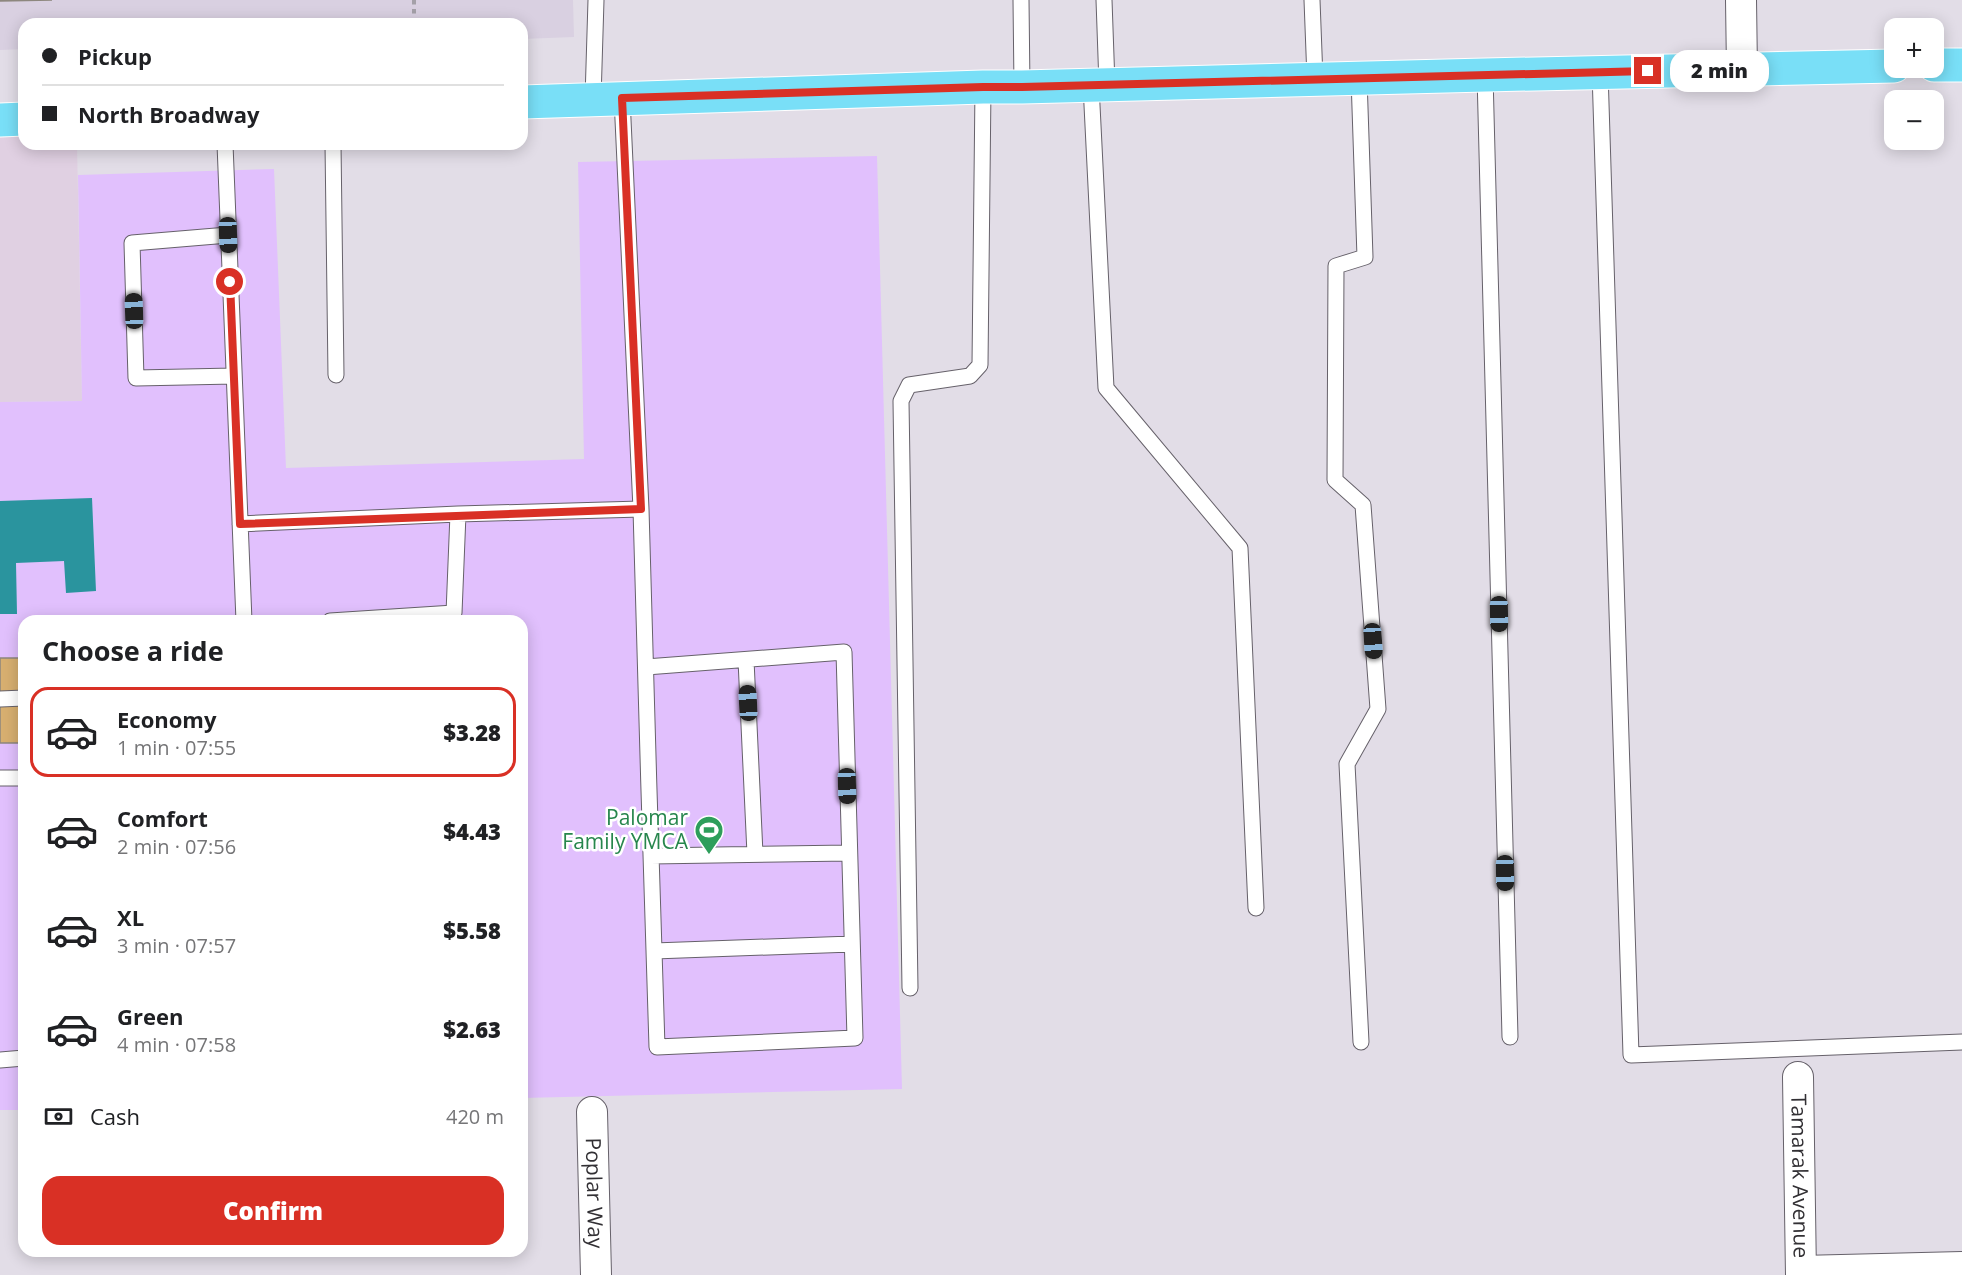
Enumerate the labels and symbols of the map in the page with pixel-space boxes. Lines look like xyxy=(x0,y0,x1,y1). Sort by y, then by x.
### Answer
callout: 2 min xyxy=(1669,50,1768,92)
route end xyxy=(1634,57,1661,84)
car xyxy=(218,217,238,253)
route start xyxy=(216,268,243,295)
car xyxy=(124,293,144,329)
car xyxy=(1490,596,1508,632)
car xyxy=(1363,622,1383,660)
car xyxy=(738,685,758,721)
car xyxy=(837,768,857,804)
place label: Palomar Family YMCA xyxy=(562,803,689,855)
sports icon: Palomar Family YMCA xyxy=(693,814,725,856)
car xyxy=(1496,855,1514,891)
street label: Tamarak Avenue xyxy=(1785,1094,1816,1258)
street label: Poplar Way xyxy=(580,1137,610,1249)

